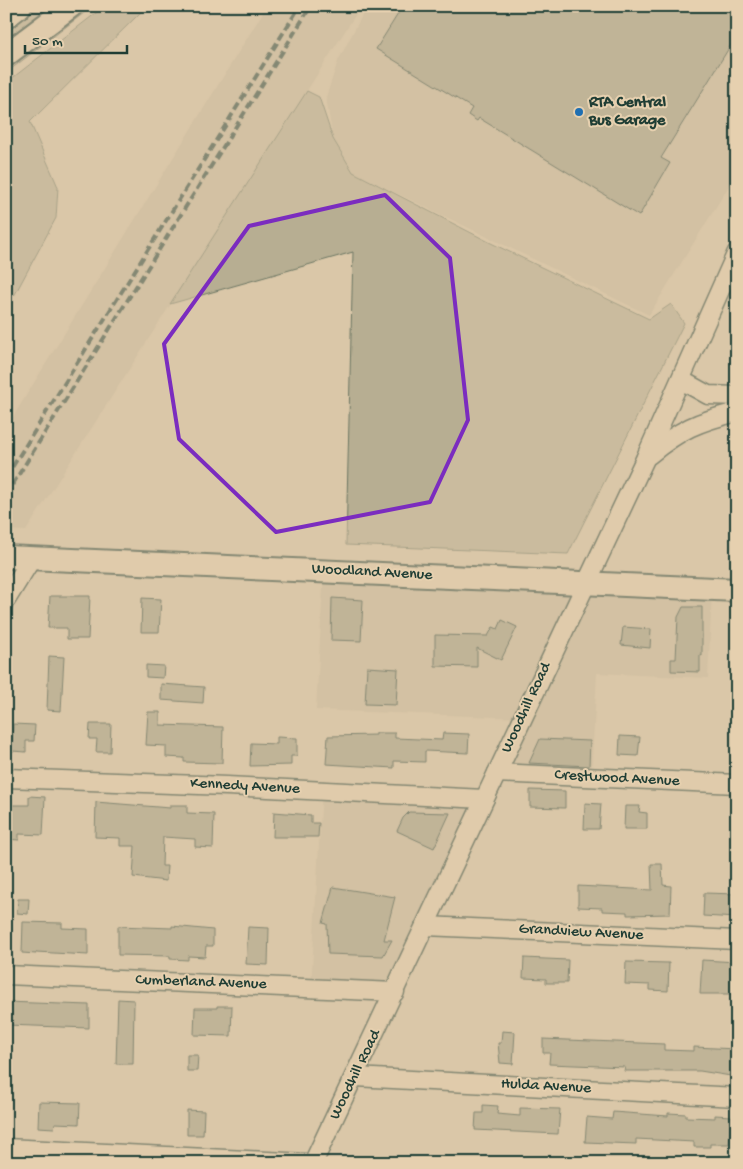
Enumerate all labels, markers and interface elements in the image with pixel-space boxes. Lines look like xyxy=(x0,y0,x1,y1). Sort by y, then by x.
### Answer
scale bar xyxy=(25,22,128,54)
text: 50 m xyxy=(32,33,63,51)
place label: RTA Central Bus Garage xyxy=(588,94,666,131)
marker: RTA Central Bus Garage xyxy=(573,106,585,118)
street label: Woodland Avenue xyxy=(311,560,434,586)
street label: Woodhill Road xyxy=(498,658,557,756)
street label: Crestwood Avenue xyxy=(554,766,681,792)
street label: Kennedy Avenue xyxy=(190,775,301,799)
street label: Grandview Avenue xyxy=(518,920,645,946)
street label: Cumberland Avenue xyxy=(135,971,268,995)
street label: Woodhill Road xyxy=(326,1026,387,1123)
street label: Hulda Avenue xyxy=(500,1075,592,1099)

